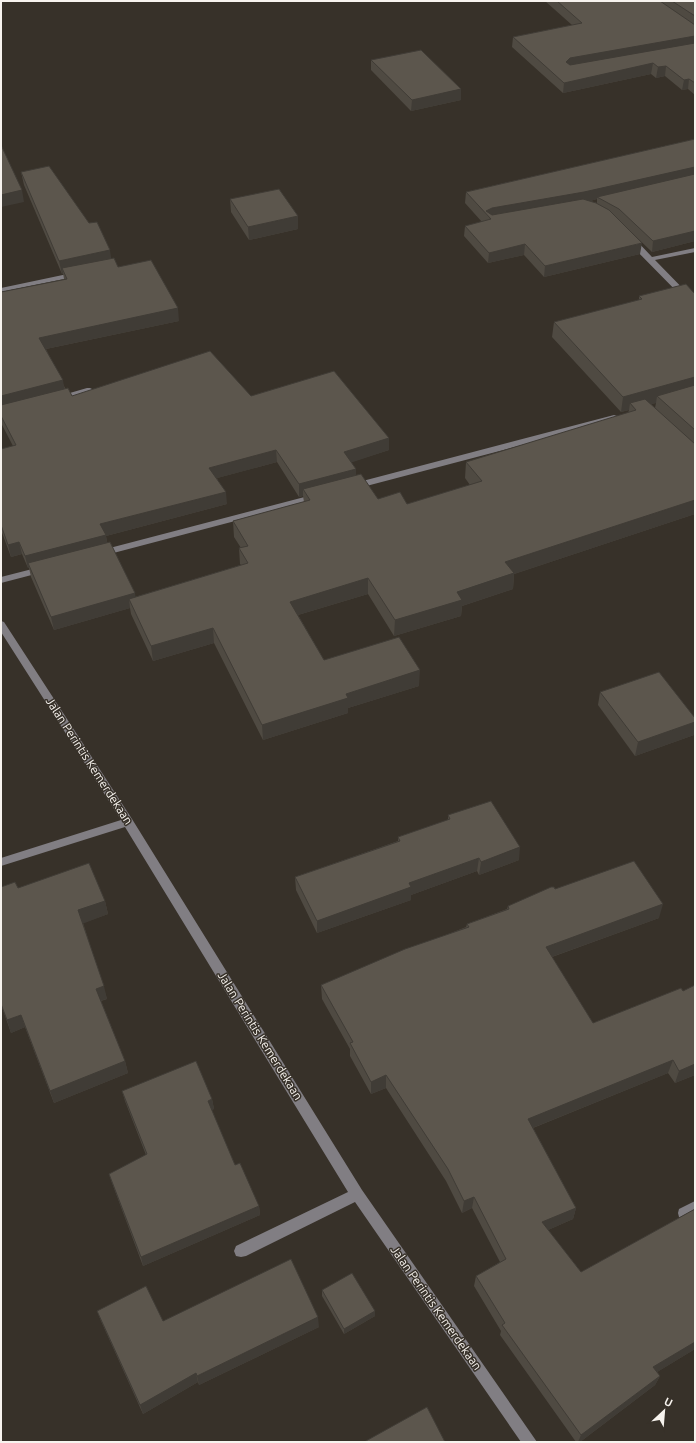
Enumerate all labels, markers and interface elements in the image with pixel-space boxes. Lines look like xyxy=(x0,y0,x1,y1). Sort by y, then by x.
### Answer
street label: Jalan Perintis Kemerdekaan xyxy=(43,695,135,827)
street label: Jalan Perintis Kemerdekaan xyxy=(216,969,305,1102)
street label: Jalan Perintis Kemerdekaan xyxy=(388,1243,484,1372)
north arrow xyxy=(644,1391,684,1431)
text: U xyxy=(662,1395,674,1409)

